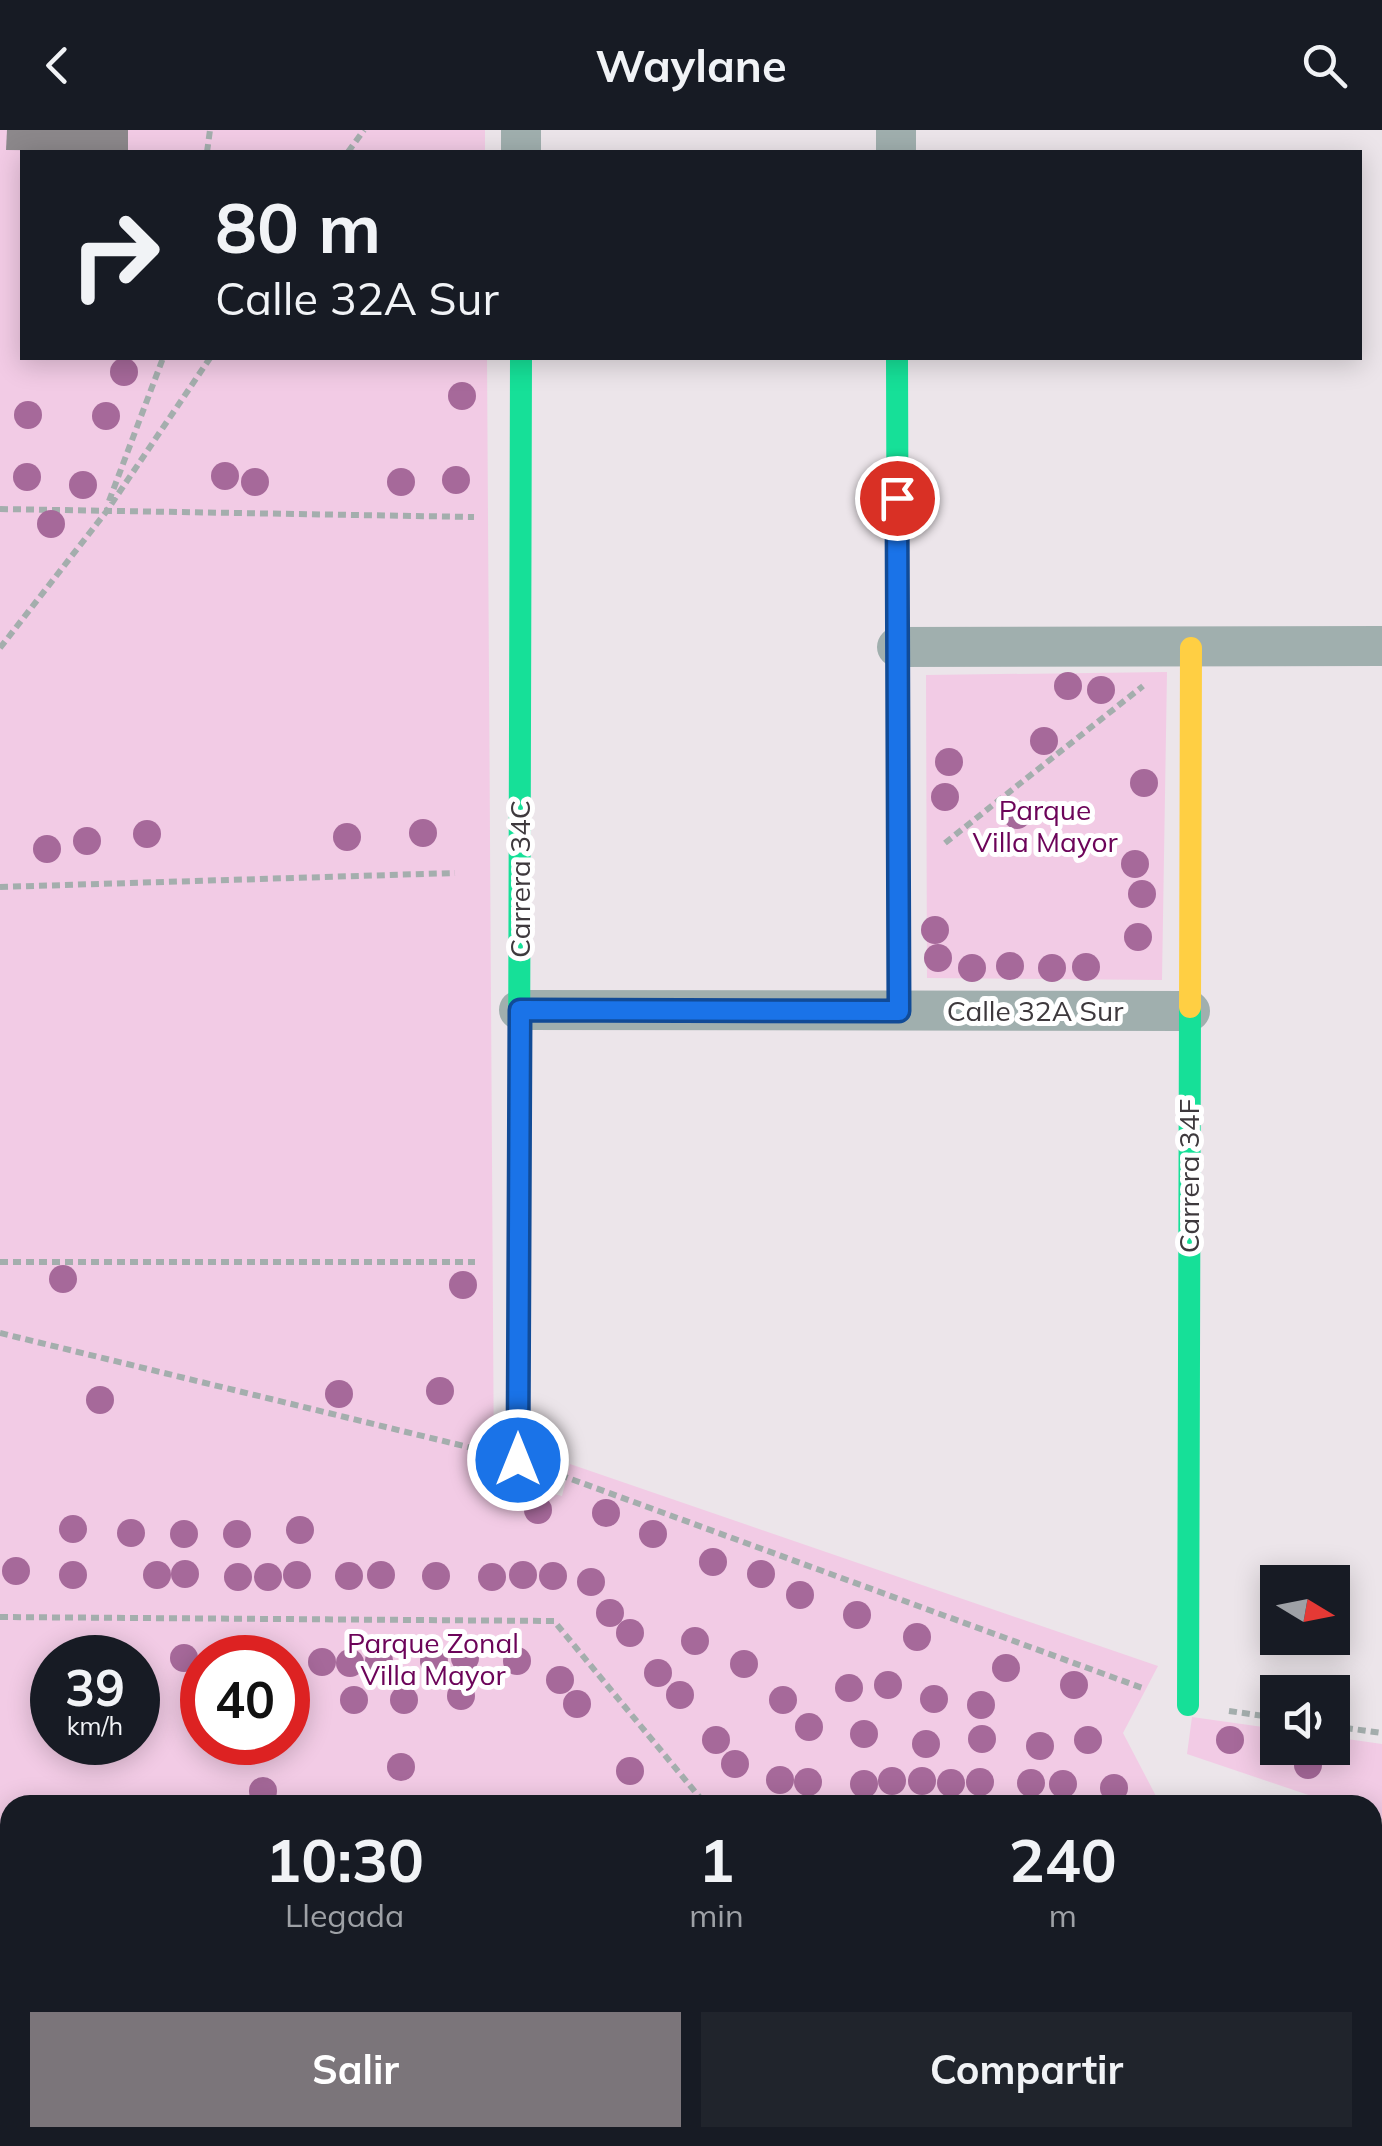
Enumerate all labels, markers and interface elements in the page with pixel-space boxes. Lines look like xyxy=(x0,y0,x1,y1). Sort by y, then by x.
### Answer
text: Waylane xyxy=(595,37,787,93)
icon: back xyxy=(30,38,85,93)
icon: search xyxy=(1297,38,1352,93)
text: 80 m xyxy=(215,183,381,271)
icon: right xyxy=(50,190,180,320)
text: Calle 32A Sur xyxy=(215,270,499,326)
pin xyxy=(855,456,940,541)
icon: arrive xyxy=(870,471,925,526)
park label: Parque Villa Mayor xyxy=(972,792,1118,859)
street label: Carrera 34C xyxy=(502,800,537,958)
street label: Calle 32A Sur xyxy=(947,993,1124,1028)
street label: Carrera 34F xyxy=(1171,1099,1206,1253)
position arrow xyxy=(466,1408,570,1512)
north arrow xyxy=(1260,1565,1350,1655)
map controls xyxy=(1260,1565,1350,1765)
park label: Parque Zonal Villa Mayor xyxy=(347,1625,519,1692)
speed limit sign: 40 xyxy=(180,1635,310,1765)
text: 39 xyxy=(65,1656,125,1719)
button: sound xyxy=(1260,1675,1350,1765)
text: km/h xyxy=(67,1710,123,1741)
text: 10:30 xyxy=(265,1822,424,1897)
text: 1 xyxy=(698,1822,734,1897)
text: 240 xyxy=(1009,1822,1117,1897)
text: Llegada xyxy=(285,1895,404,1935)
text: min xyxy=(689,1895,744,1935)
text: m xyxy=(1049,1895,1077,1935)
button: Salir xyxy=(30,2012,681,2127)
button: Compartir xyxy=(701,2012,1352,2127)

